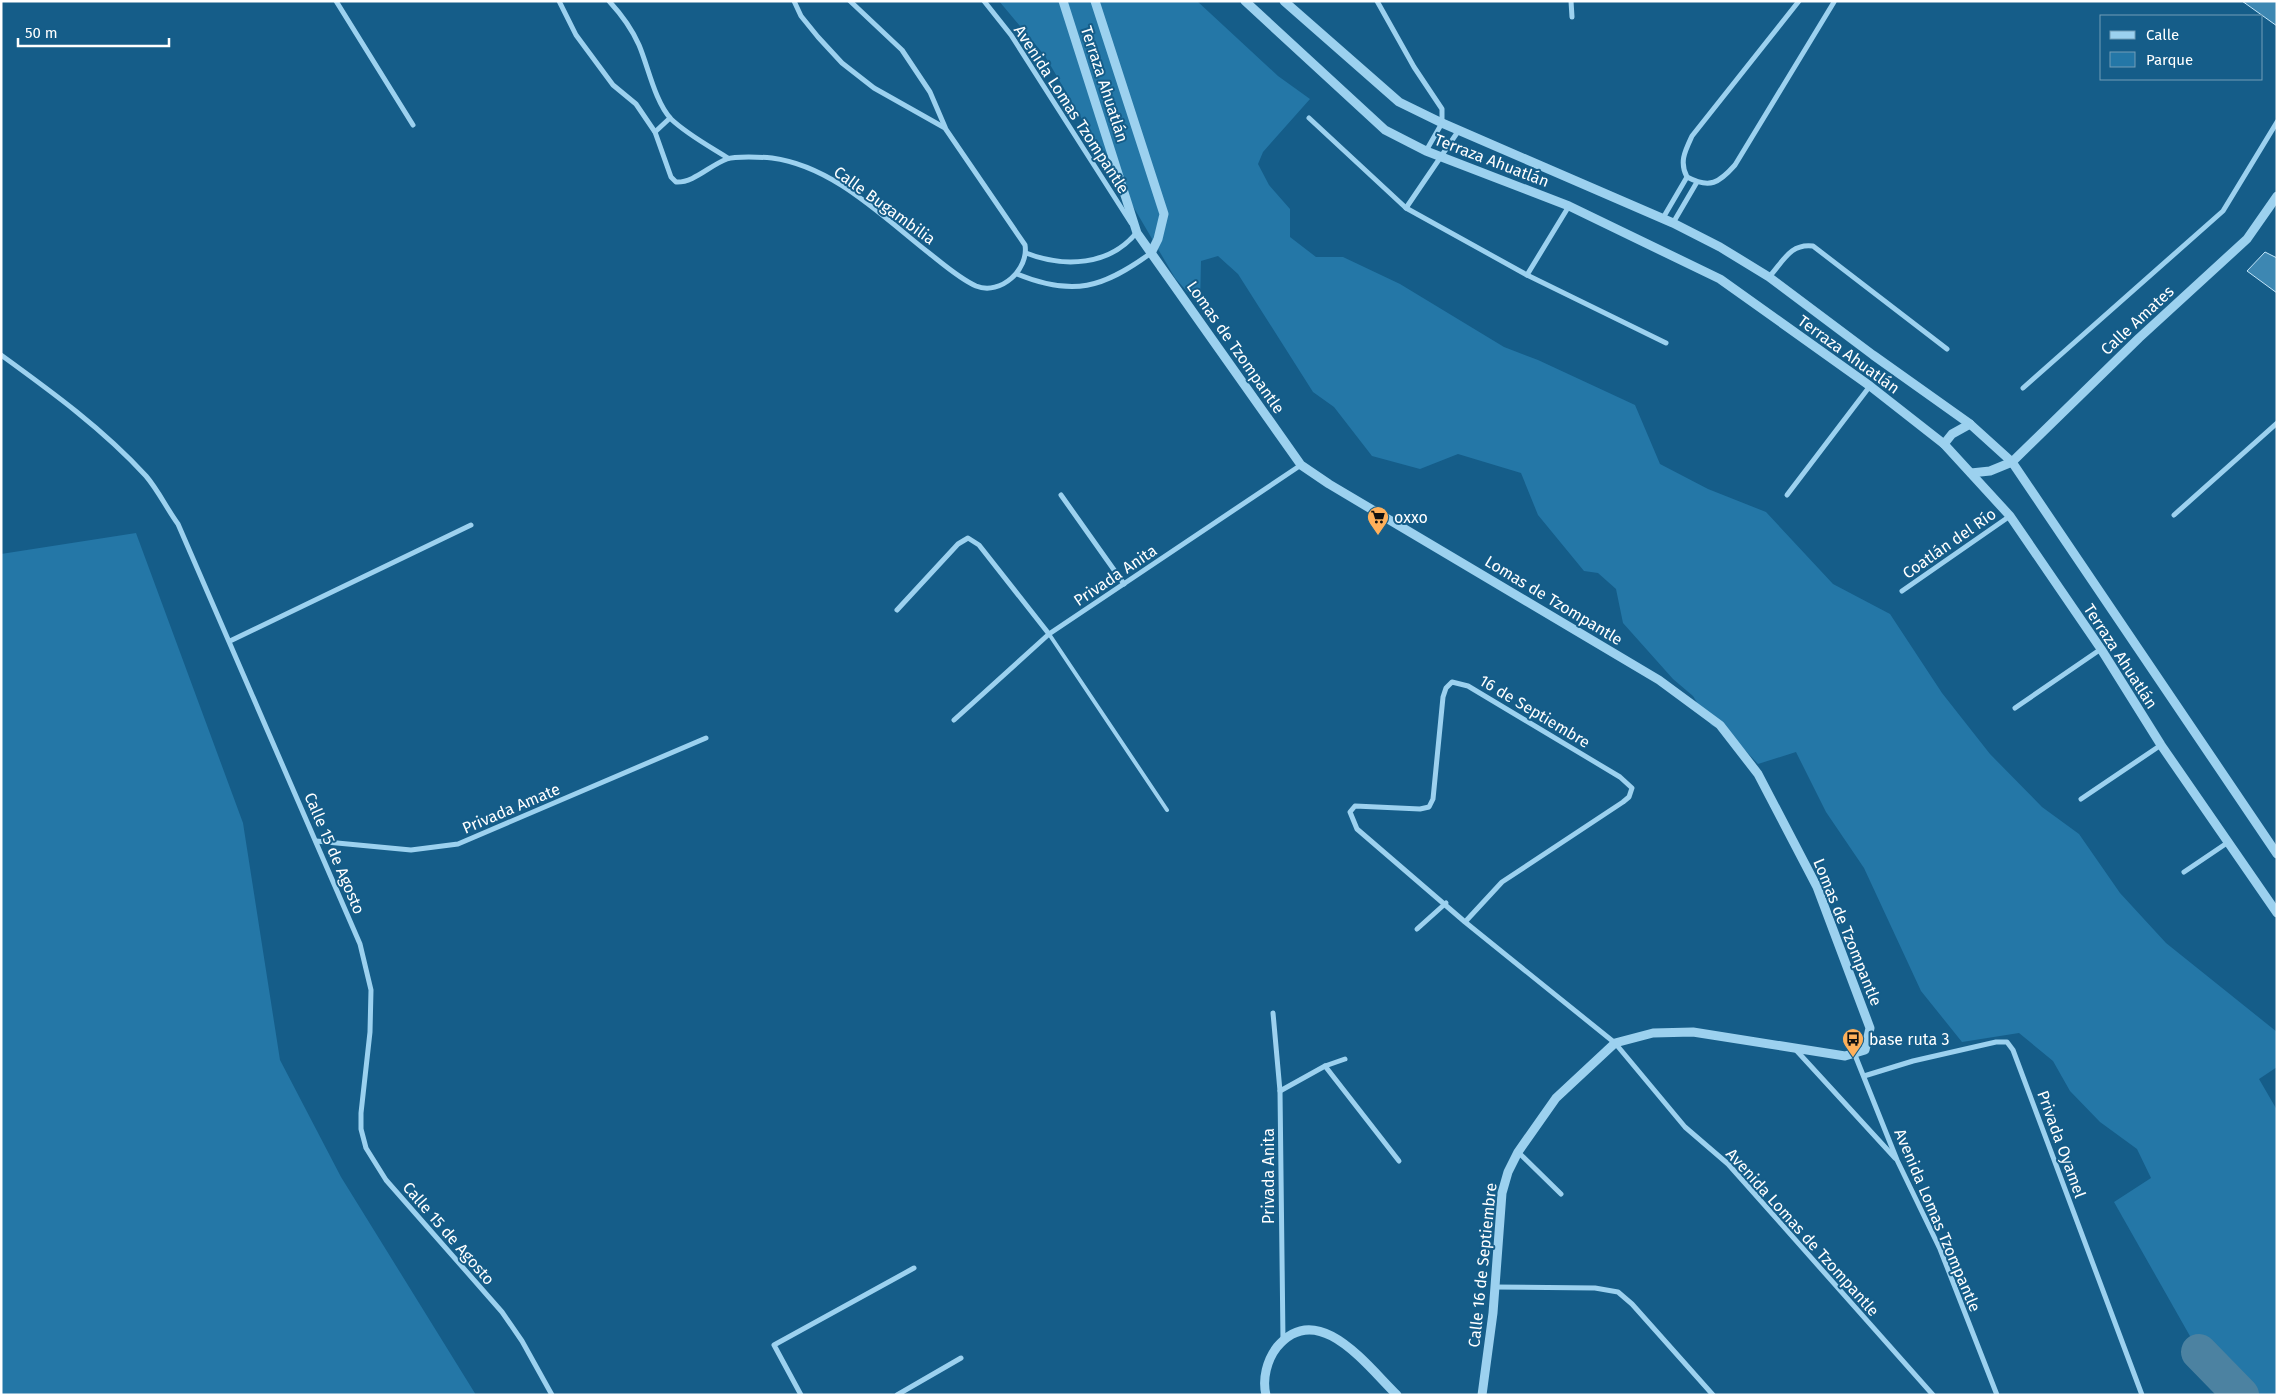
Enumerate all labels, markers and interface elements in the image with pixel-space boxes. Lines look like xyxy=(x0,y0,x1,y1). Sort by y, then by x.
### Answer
scale bar xyxy=(18,15,169,47)
legend xyxy=(2100,15,2263,80)
street label: Avenida Lomas Tzompantle xyxy=(1010,22,1133,197)
text: 50 m xyxy=(25,24,58,42)
street label: Terraza Ahuatlán xyxy=(1077,24,1132,145)
text: Calle xyxy=(2146,26,2179,44)
text: Parque xyxy=(2146,51,2193,69)
street label: Terraza Ahuatlán xyxy=(1432,130,1552,191)
street label: Calle Bugambilia xyxy=(830,162,939,249)
street label: Lomas de Tzompantle xyxy=(1183,277,1289,417)
street label: Calle Amates xyxy=(2097,282,2178,359)
street label: Terraza Ahuatlán xyxy=(1794,311,1903,398)
street label: Coatlán del Río xyxy=(1899,504,2000,583)
supermarket icon: oxxo xyxy=(1366,505,1390,536)
place label: oxxo xyxy=(1394,508,1428,527)
street label: Privada Anita xyxy=(1070,541,1160,610)
street label: Lomas de Tzompantle xyxy=(1481,552,1626,649)
street label: Terraza Ahuatlán xyxy=(2080,600,2162,712)
street label: 16 de Septiembre xyxy=(1476,671,1594,752)
street label: Privada Amate xyxy=(459,779,563,838)
street label: Calle 15 de Agosto xyxy=(300,790,369,917)
street label: Lomas de Tzompantle xyxy=(1809,856,1886,1009)
bus stop icon: base ruta 3 xyxy=(1841,1027,1865,1058)
place label: base ruta 3 xyxy=(1869,1030,1949,1049)
street label: Privada Oyamel xyxy=(2033,1088,2090,1201)
street label: Avenida Lomas Tzompantle xyxy=(1890,1126,1985,1315)
street label: Privada Anita xyxy=(1259,1128,1278,1224)
street label: Avenida Lomas de Tzompantle xyxy=(1722,1144,1883,1320)
street label: Calle 15 de Agosto xyxy=(399,1178,499,1289)
street label: Calle 16 de Septiembre xyxy=(1464,1182,1501,1348)

